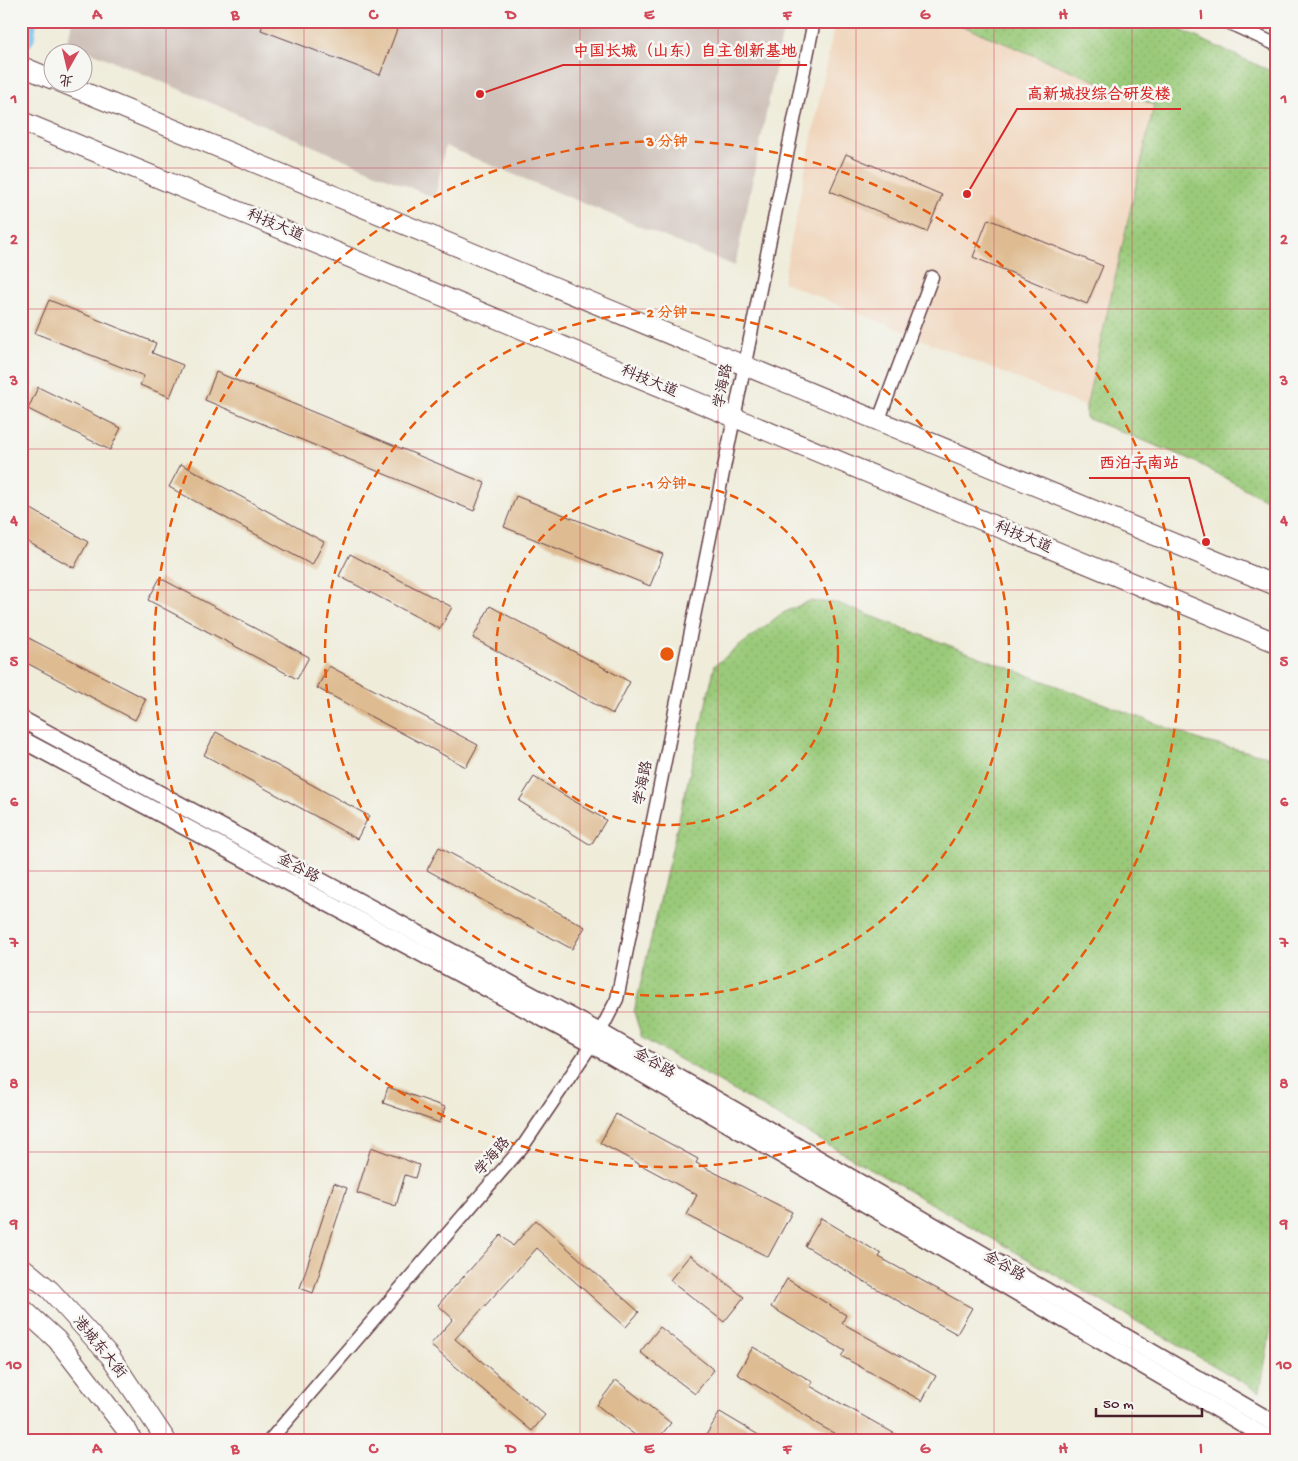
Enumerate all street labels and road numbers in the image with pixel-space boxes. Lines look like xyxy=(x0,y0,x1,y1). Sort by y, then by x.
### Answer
street label: 科技大道 xyxy=(244,206,306,246)
street label: 科技大道 xyxy=(618,362,680,402)
street label: 学海路 xyxy=(710,362,737,410)
street label: 科技大道 xyxy=(992,518,1054,558)
street label: 学海路 xyxy=(630,759,657,807)
street label: 金谷路 xyxy=(274,850,322,888)
street label: 金谷路 xyxy=(630,1045,678,1083)
street label: 学海路 xyxy=(471,1133,515,1180)
street label: 金谷路 xyxy=(980,1248,1028,1286)
street label: 港城东大街 xyxy=(68,1313,130,1383)

